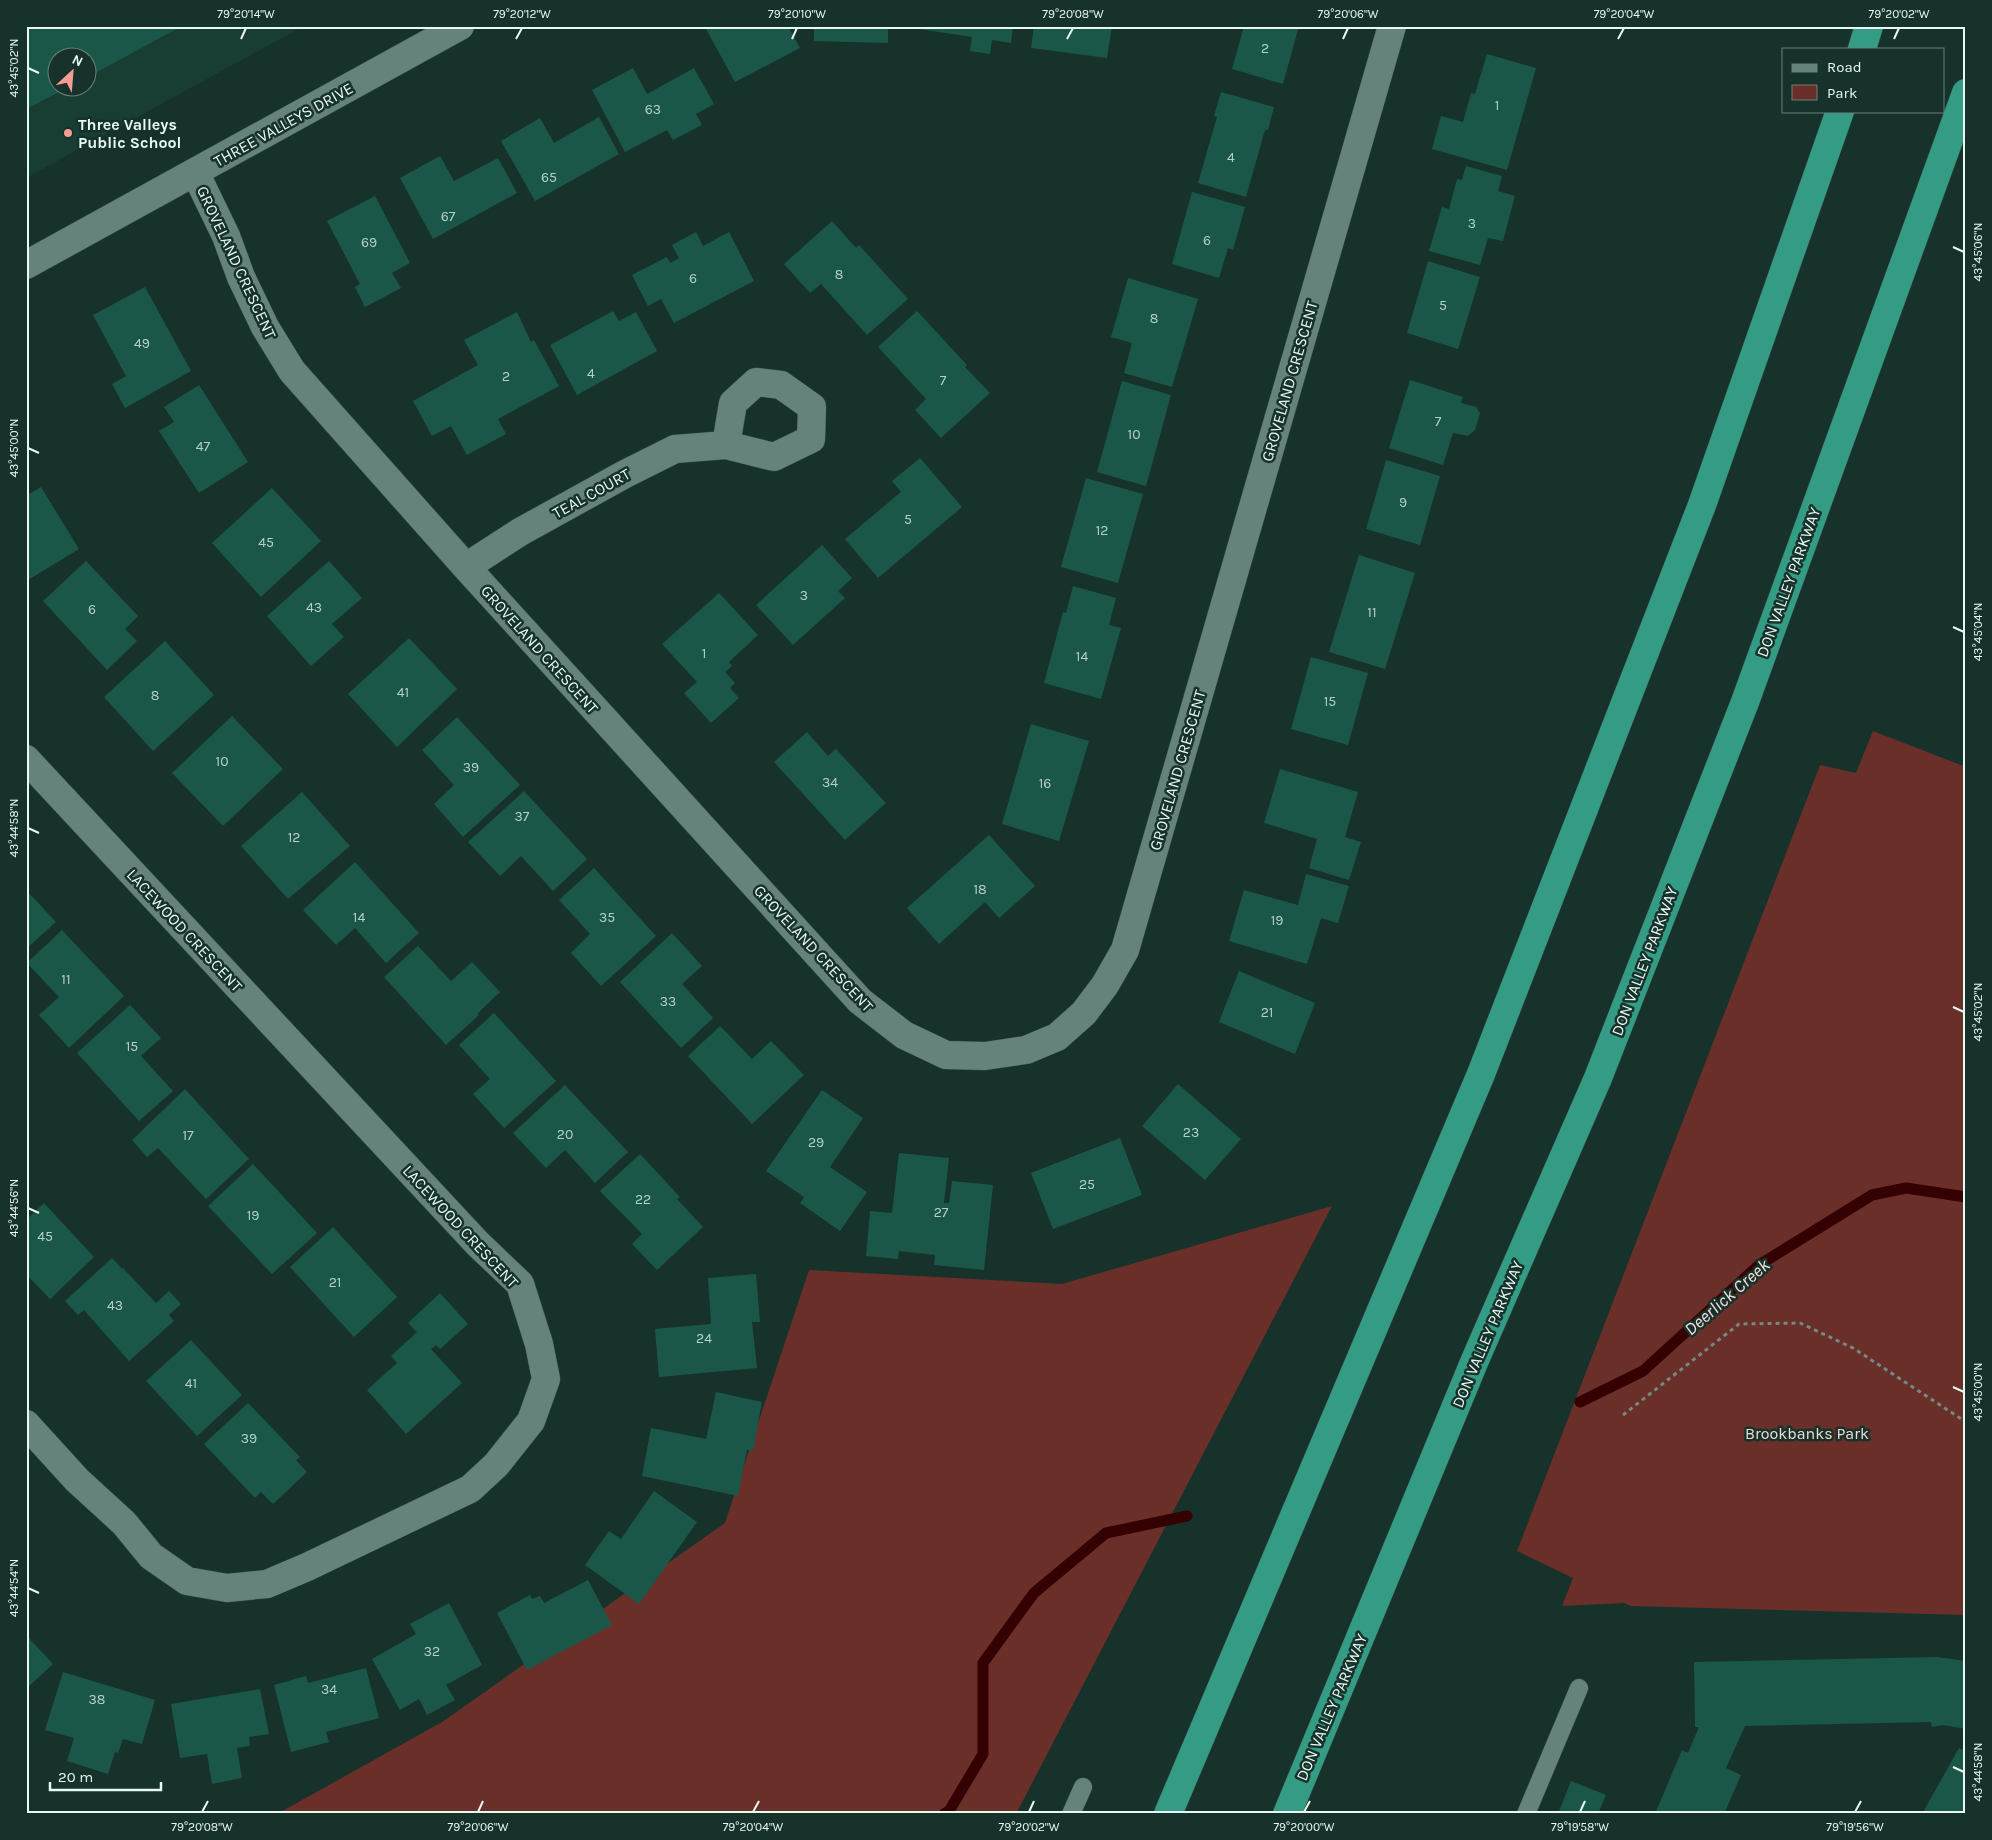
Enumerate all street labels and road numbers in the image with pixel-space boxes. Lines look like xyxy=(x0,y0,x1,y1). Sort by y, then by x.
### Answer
street label: THREE VALLEYS DRIVE xyxy=(210,78,356,171)
street label: GROVELAND CRESCENT xyxy=(193,183,280,342)
street label: GROVELAND CRESCENT xyxy=(1257,299,1322,464)
street label: TEAL COURT xyxy=(549,464,633,523)
street label: DON VALLEY PARKWAY xyxy=(1752,504,1825,660)
street label: GROVELAND CRESCENT xyxy=(477,581,602,717)
street label: GROVELAND CRESCENT xyxy=(1145,688,1210,853)
street label: LACEWOOD CRESCENT xyxy=(123,865,246,996)
street label: GROVELAND CRESCENT xyxy=(750,881,877,1016)
street label: DON VALLEY PARKWAY xyxy=(1607,884,1682,1038)
street label: LACEWOOD CRESCENT xyxy=(399,1161,522,1292)
street label: DON VALLEY PARKWAY xyxy=(1448,1258,1527,1411)
street label: DON VALLEY PARKWAY xyxy=(1292,1631,1371,1784)

